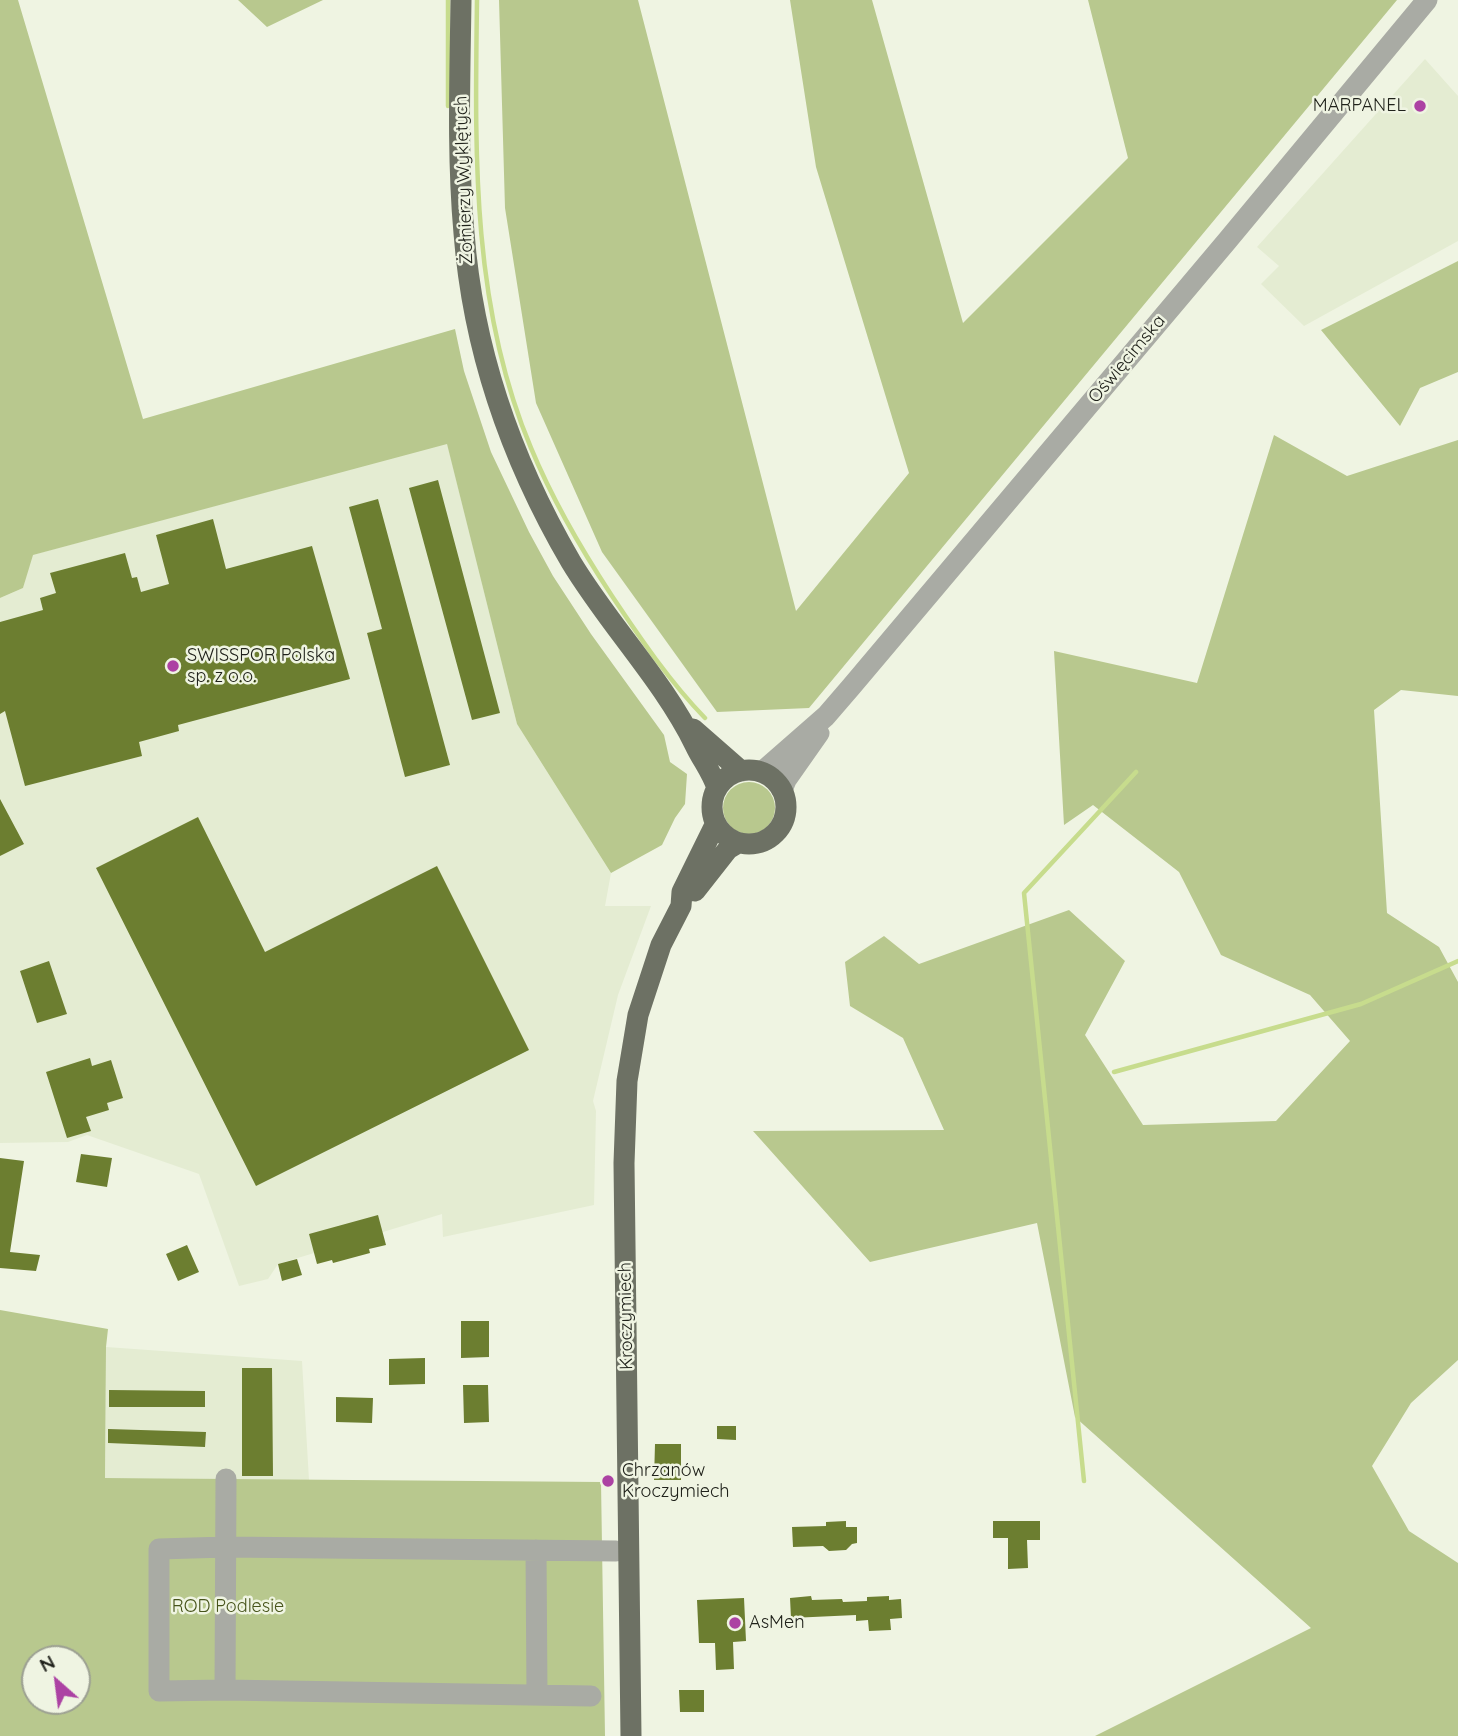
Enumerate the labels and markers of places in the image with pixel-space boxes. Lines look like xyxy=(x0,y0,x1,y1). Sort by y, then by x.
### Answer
place label: MARPANEL xyxy=(1313,95,1406,117)
marker: MARPANEL xyxy=(1412,98,1428,114)
place label: SWISSPOR Polska sp. z o.o. xyxy=(187,645,335,688)
marker: SWISSPOR Polska sp. z o.o. xyxy=(165,658,181,674)
place label: Chrzanów Kroczymiech xyxy=(622,1460,730,1502)
marker: Chrzanów Kroczymiech xyxy=(600,1473,616,1489)
place label: AsMen xyxy=(749,1612,805,1634)
marker: AsMen xyxy=(727,1615,743,1631)

